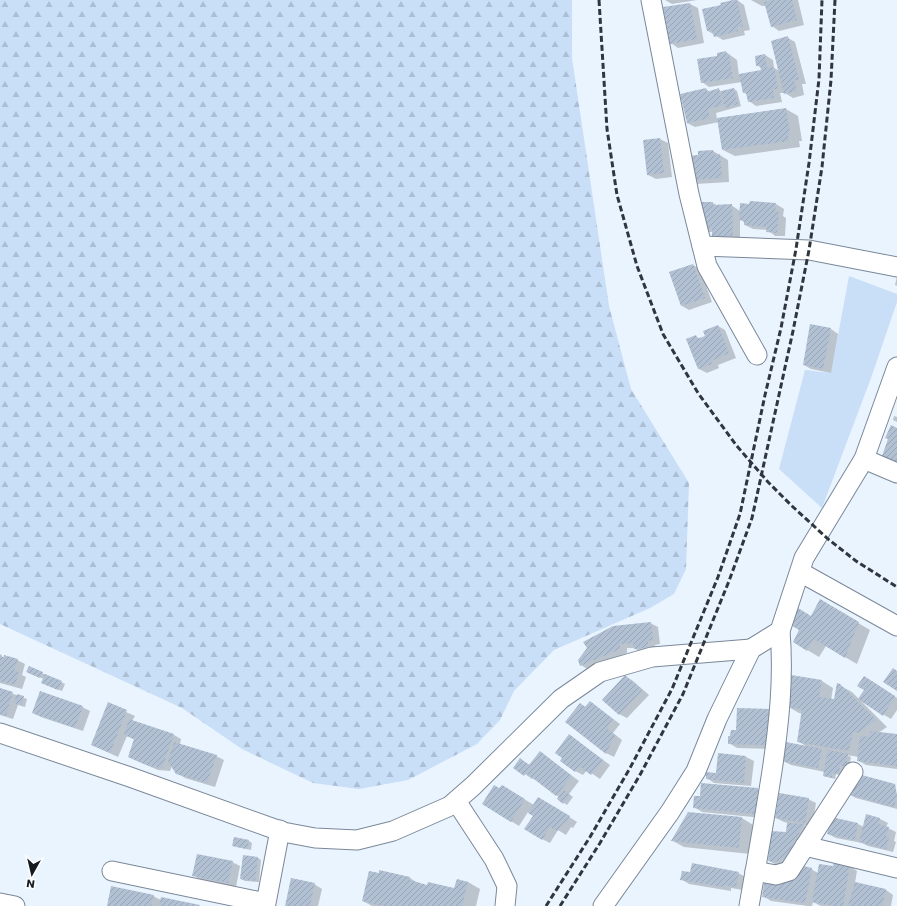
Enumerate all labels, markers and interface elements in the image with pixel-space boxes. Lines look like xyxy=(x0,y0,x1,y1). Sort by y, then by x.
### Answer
north arrow xyxy=(12,854,52,894)
text: N xyxy=(25,875,36,892)

